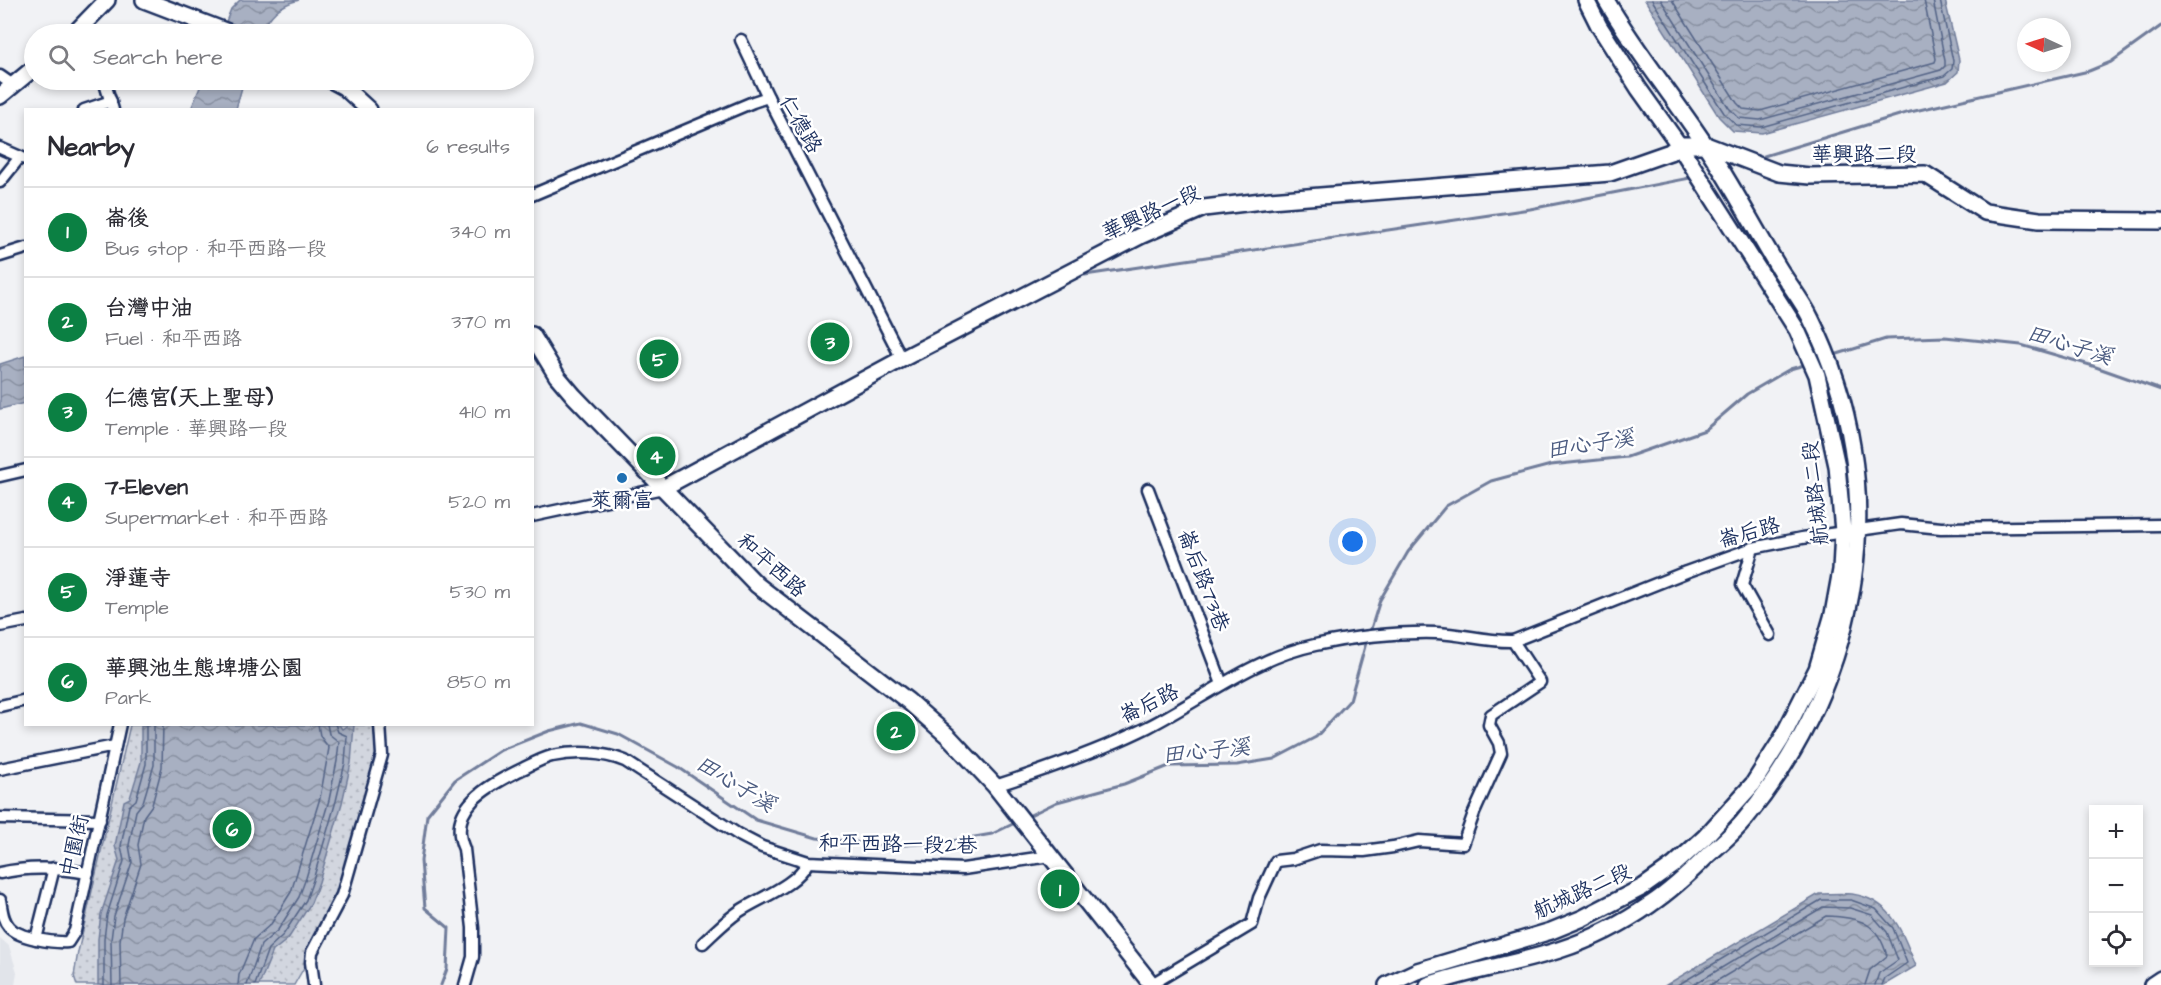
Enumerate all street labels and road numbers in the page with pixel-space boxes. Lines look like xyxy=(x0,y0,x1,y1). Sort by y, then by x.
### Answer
street label: 仁德路 xyxy=(772,90,829,159)
street label: 華興路二段 xyxy=(1812,140,1917,169)
street label: 華興路一段 xyxy=(1097,178,1205,247)
street label: 航城路二段 xyxy=(1796,439,1835,547)
street label: 崙后路 xyxy=(1715,510,1783,555)
street label: 崙后路73巷 xyxy=(1171,525,1236,636)
street label: 和平西路 xyxy=(731,526,813,604)
street label: 崙后路 xyxy=(1115,677,1184,730)
street label: 中園街 xyxy=(53,812,96,880)
street label: 和平西路一段2巷 xyxy=(818,829,978,860)
street label: 航城路二段 xyxy=(1528,857,1636,926)

